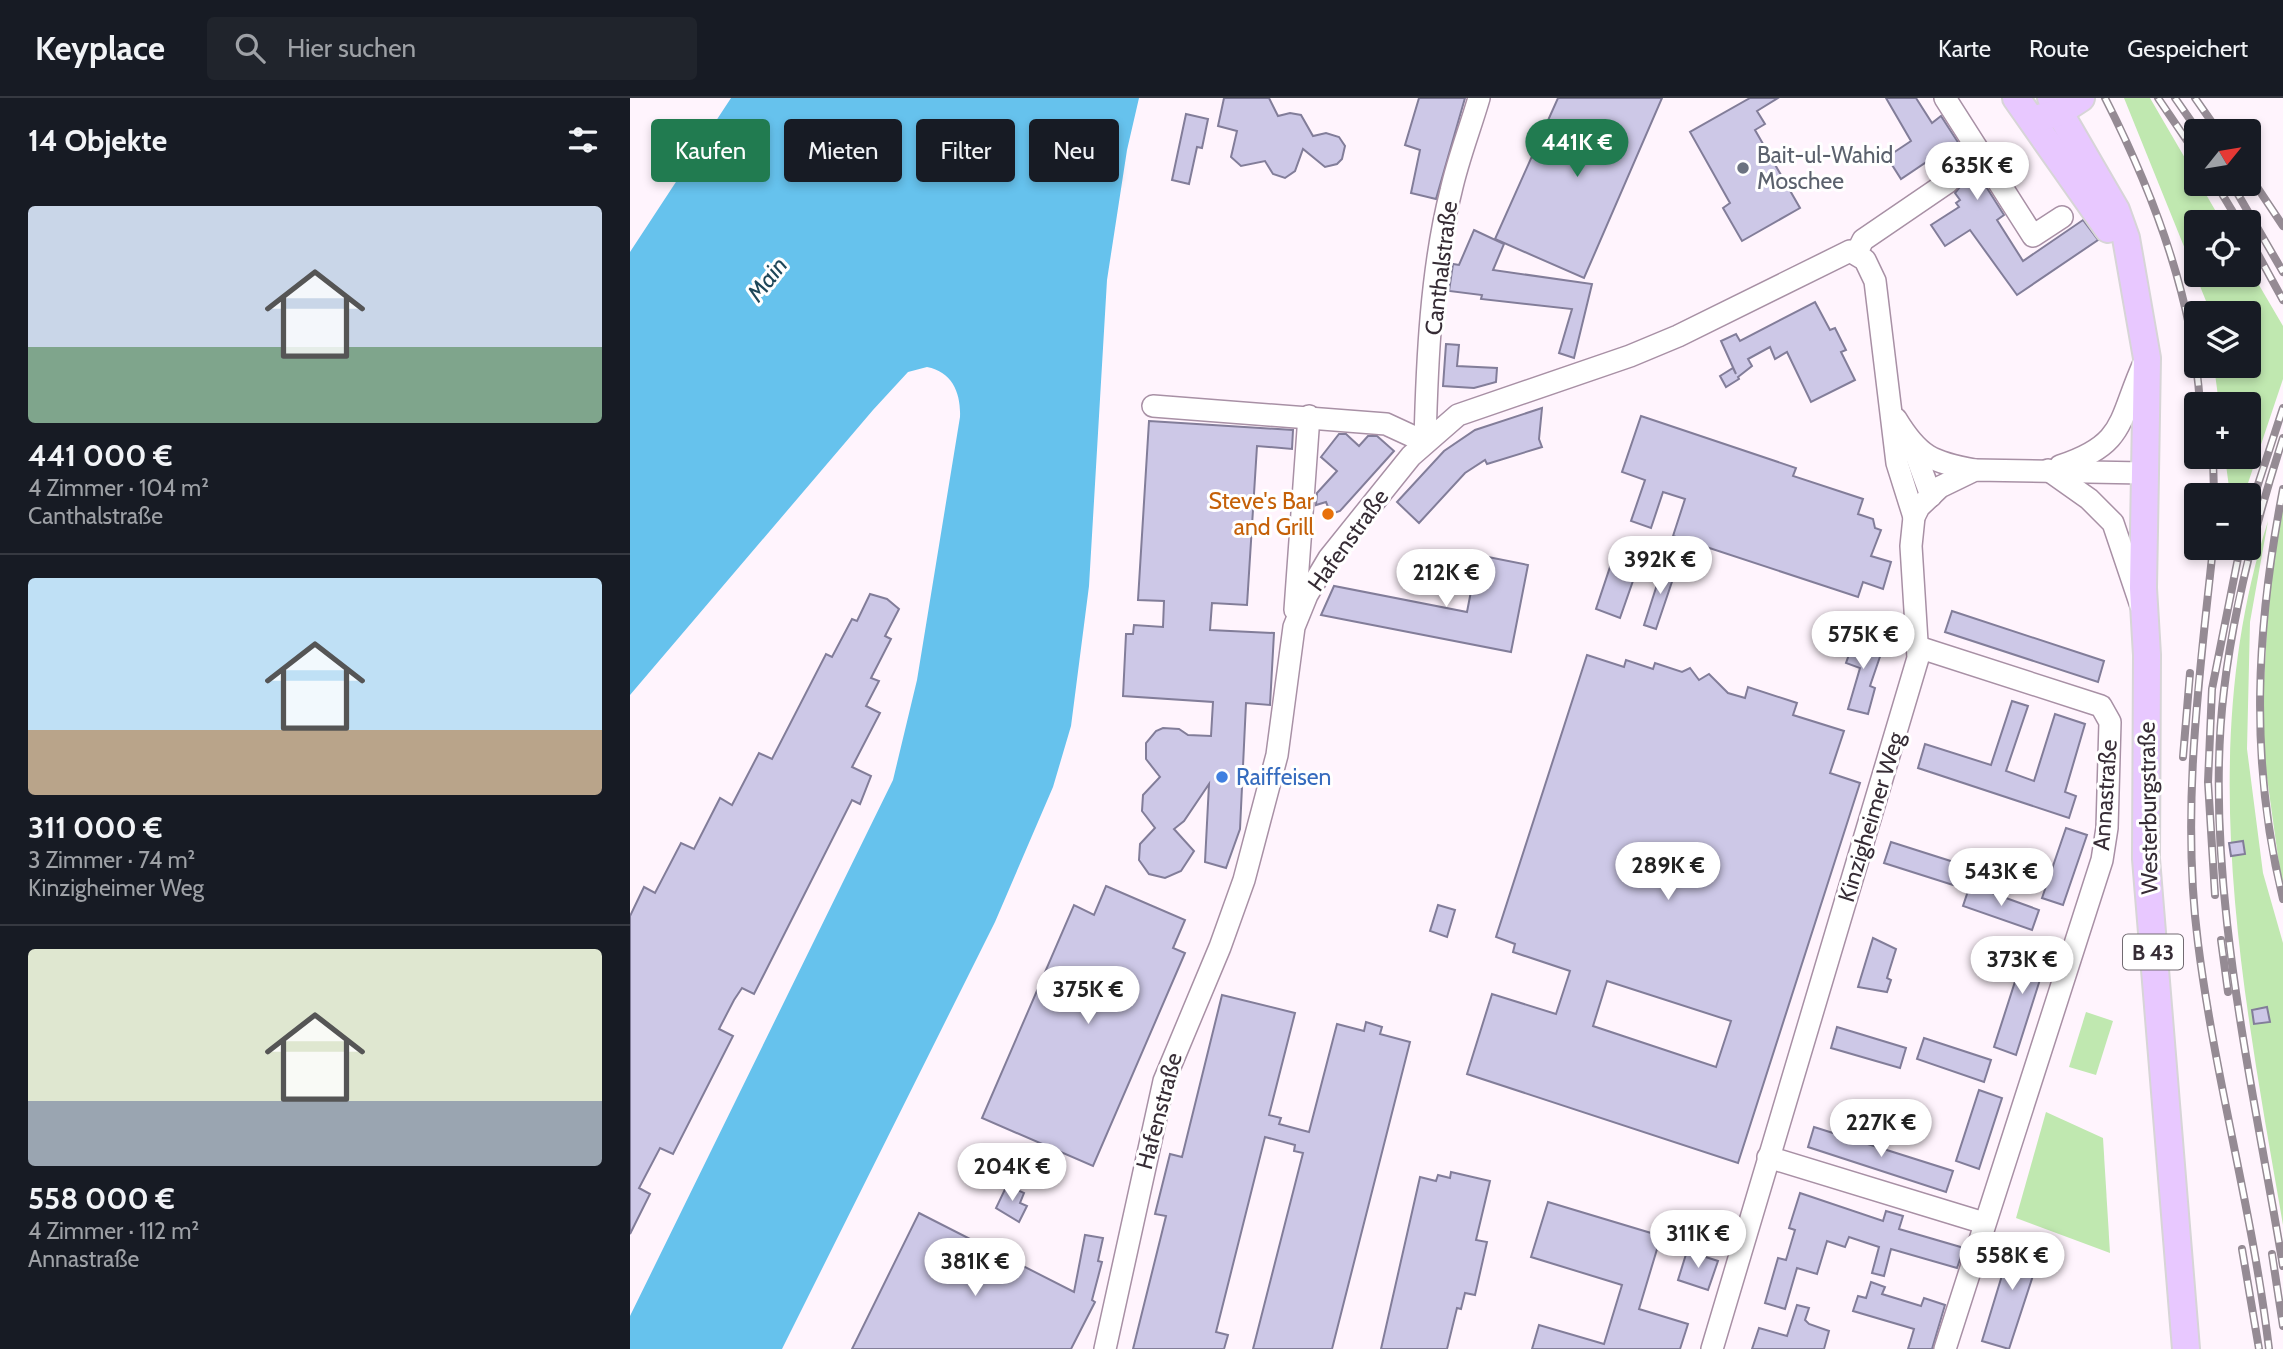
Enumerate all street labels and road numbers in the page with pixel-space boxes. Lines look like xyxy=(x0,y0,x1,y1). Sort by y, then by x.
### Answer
street label: Canthalstraße xyxy=(1419,199,1463,337)
street label: Hafenstraße xyxy=(1302,483,1395,596)
street label: Westerburgstraße xyxy=(2132,721,2164,895)
street label: Kinzigheimer Weg xyxy=(1832,728,1910,905)
street label: Annastraße xyxy=(2087,738,2123,851)
road number: B 43 xyxy=(2123,934,2183,970)
street label: Hafenstraße xyxy=(1130,1050,1188,1172)

